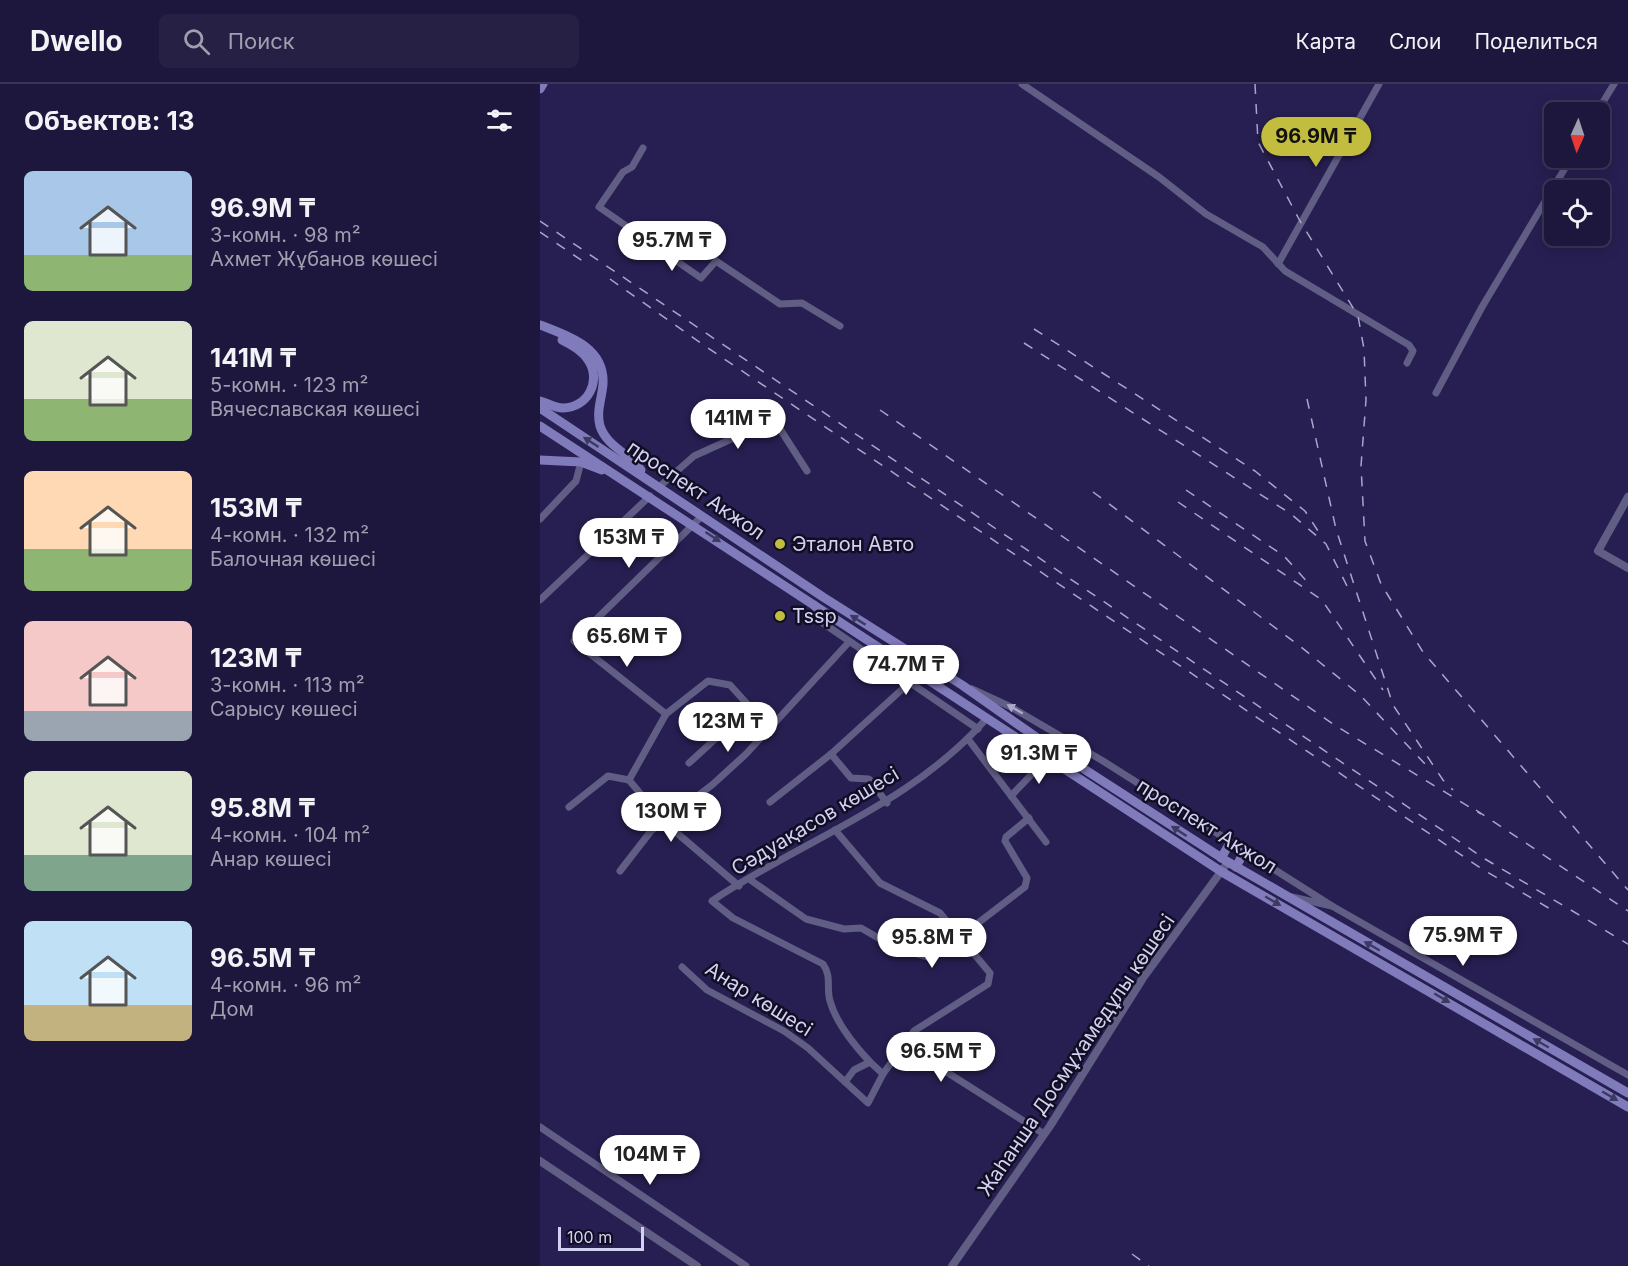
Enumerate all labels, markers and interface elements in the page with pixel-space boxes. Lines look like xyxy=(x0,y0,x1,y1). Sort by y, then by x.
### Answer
search box xyxy=(159,14,579,68)
text: Dwello xyxy=(30,24,123,58)
icon: search xyxy=(180,25,213,58)
text: Поиск xyxy=(228,28,295,54)
text: Карта xyxy=(1296,29,1356,54)
text: Слои xyxy=(1389,29,1441,54)
text: Поделиться xyxy=(1474,29,1598,54)
north arrow xyxy=(1544,102,1610,168)
map controls xyxy=(1544,102,1610,246)
icon: filters xyxy=(483,104,516,137)
text: Объектов: 13 xyxy=(24,105,195,136)
pin: 96.9M ₸ xyxy=(1261,117,1371,168)
text: 96.9M ₸ xyxy=(1275,124,1357,148)
button: locate xyxy=(1544,180,1610,246)
text: 96.9M ₸ xyxy=(210,192,316,223)
icon: home xyxy=(72,195,144,267)
pin: 95.7M ₸ xyxy=(617,221,727,272)
text: 3-комн. · 98 m² xyxy=(210,223,361,247)
text: 95.7M ₸ xyxy=(632,228,712,252)
text: Ахмет Жұбанов көшесі xyxy=(210,247,438,271)
text: 141M ₸ xyxy=(210,342,297,373)
icon: home xyxy=(72,345,144,417)
text: 5-комн. · 123 m² xyxy=(210,373,368,397)
text: Вячеславская көшесі xyxy=(210,397,420,421)
pin: 141M ₸ xyxy=(689,399,787,450)
text: 141M ₸ xyxy=(705,406,771,430)
street label: проспект Акжол xyxy=(623,435,769,545)
one-way arrow xyxy=(584,436,600,448)
text: 153M ₸ xyxy=(210,492,302,523)
icon: home xyxy=(72,495,144,567)
pin: 153M ₸ xyxy=(580,518,678,569)
text: 4-комн. · 132 m² xyxy=(210,523,369,547)
text: 153M ₸ xyxy=(593,525,665,549)
one-way arrow xyxy=(705,531,721,542)
place label: Эталон Авто xyxy=(792,532,914,556)
marker: Эталон Авто xyxy=(773,537,787,551)
text: Балочная көшесі xyxy=(210,547,376,571)
place label: Tssp xyxy=(792,604,837,628)
marker: Tssp xyxy=(773,609,787,623)
one-way arrow xyxy=(850,615,866,626)
pin: 65.6M ₸ xyxy=(572,617,682,668)
text: 65.6M ₸ xyxy=(586,624,668,648)
text: 123M ₸ xyxy=(210,642,302,673)
icon: home xyxy=(72,645,144,717)
pin: 74.7M ₸ xyxy=(851,645,961,696)
text: 74.7M ₸ xyxy=(867,652,945,676)
text: 3-комн. · 113 m² xyxy=(210,673,365,697)
text: Сарысу көшесі xyxy=(210,697,357,721)
pin: 123M ₸ xyxy=(679,702,777,753)
one-way arrow xyxy=(1006,704,1023,714)
text: 123M ₸ xyxy=(693,709,763,733)
pin: 91.3M ₸ xyxy=(984,734,1094,785)
text: 91.3M ₸ xyxy=(1000,741,1078,765)
street label: Сәдуақасов көшесі xyxy=(727,762,903,880)
street label: проспект Акжол xyxy=(1133,773,1281,879)
text: 95.8M ₸ xyxy=(210,792,316,823)
pin: 130M ₸ xyxy=(622,792,720,843)
icon: home xyxy=(72,795,144,867)
text: 130M ₸ xyxy=(635,799,707,823)
text: 4-комн. · 104 m² xyxy=(210,823,370,847)
one-way arrow xyxy=(1171,825,1188,836)
text: Анар көшесі xyxy=(210,847,331,871)
one-way arrow xyxy=(1265,896,1282,906)
street label: Жаһанша Досмұхамедұлы көшесі xyxy=(972,910,1180,1200)
pin: 75.9M ₸ xyxy=(1408,916,1518,967)
pin: 95.8M ₸ xyxy=(877,918,987,969)
text: 75.9M ₸ xyxy=(1423,923,1503,947)
text: 95.8M ₸ xyxy=(891,925,973,949)
one-way arrow xyxy=(1364,940,1380,951)
text: 96.5M ₸ xyxy=(210,942,316,973)
icon: home xyxy=(72,945,144,1017)
street label: Анар көшесі xyxy=(701,957,817,1041)
text: 4-комн. · 96 m² xyxy=(210,973,361,997)
one-way arrow xyxy=(1434,993,1450,1004)
text: Дом xyxy=(210,997,254,1021)
pin: 96.5M ₸ xyxy=(886,1032,996,1083)
one-way arrow xyxy=(1533,1037,1549,1048)
text: 96.5M ₸ xyxy=(900,1039,982,1063)
one-way arrow xyxy=(1602,1091,1618,1102)
pin: 104M ₸ xyxy=(601,1135,699,1186)
text: 104M ₸ xyxy=(614,1142,686,1166)
scale bar xyxy=(558,1224,644,1252)
text: 100 m xyxy=(567,1227,612,1247)

